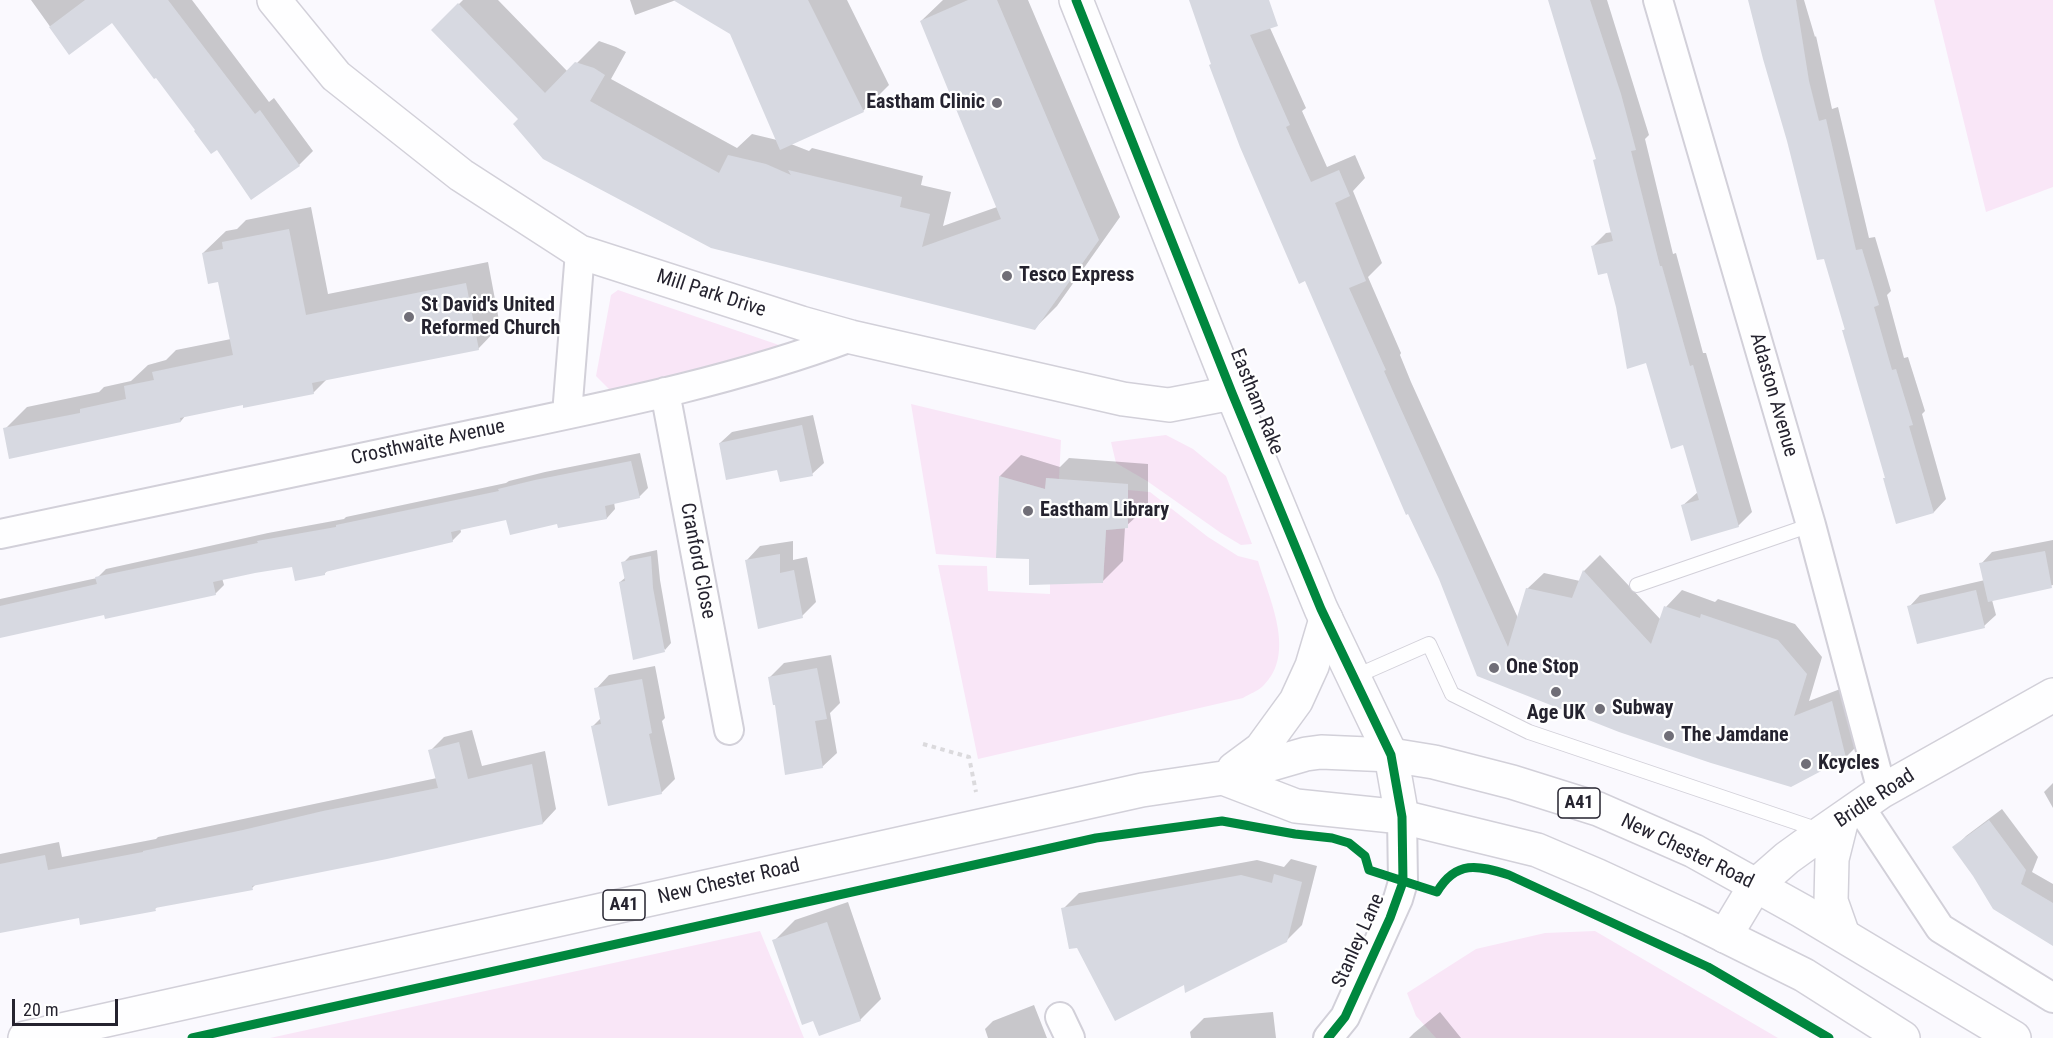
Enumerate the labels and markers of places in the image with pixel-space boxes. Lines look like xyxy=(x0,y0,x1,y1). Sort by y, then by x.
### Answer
place label: Eastham Clinic xyxy=(866,91,985,115)
marker: Eastham Clinic xyxy=(990,96,1004,110)
place label: Tesco Express xyxy=(1019,264,1134,288)
marker: Tesco Express xyxy=(1000,269,1014,283)
place label: St David's United Reformed Church xyxy=(421,294,560,341)
marker: St David's United Reformed Church xyxy=(402,310,416,324)
place label: Eastham Library xyxy=(1040,499,1169,523)
marker: Eastham Library xyxy=(1021,504,1035,518)
place label: One Stop xyxy=(1506,656,1579,680)
marker: One Stop xyxy=(1487,661,1501,675)
marker: Age UK xyxy=(1549,685,1563,699)
place label: Subway xyxy=(1612,697,1673,721)
place label: Age UK xyxy=(1527,702,1585,726)
marker: Subway xyxy=(1593,702,1607,716)
place label: The Jamdane xyxy=(1681,724,1789,748)
marker: The Jamdane xyxy=(1662,729,1676,743)
place label: Kcycles xyxy=(1818,752,1880,776)
marker: Kcycles xyxy=(1799,757,1813,771)

